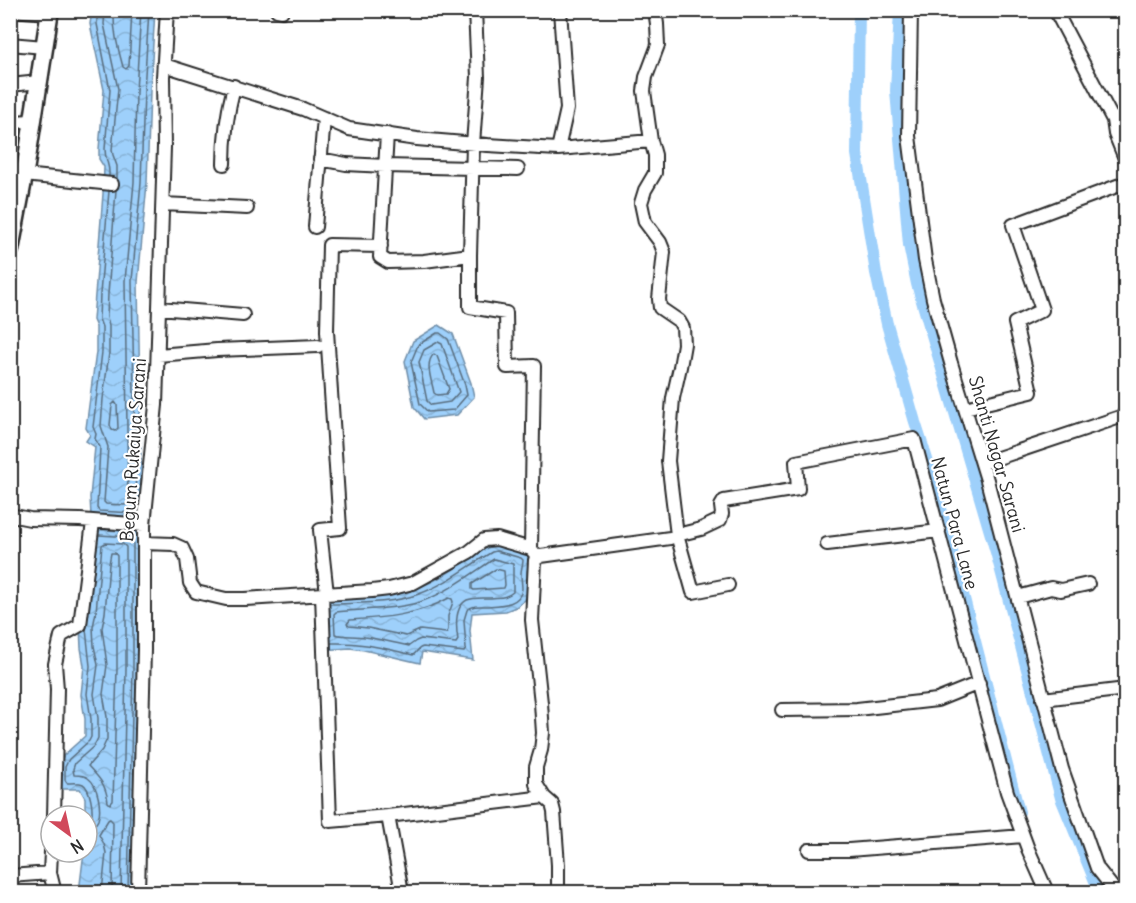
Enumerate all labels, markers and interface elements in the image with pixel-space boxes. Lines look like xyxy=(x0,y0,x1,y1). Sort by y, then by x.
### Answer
street label: Begum Rukaiya Sarani xyxy=(115,357,151,543)
street label: Shanti Nagar Sarani xyxy=(964,373,1030,535)
street label: Natun Para Lane xyxy=(926,454,984,592)
north arrow xyxy=(39,804,99,864)
text: N xyxy=(67,835,87,858)

